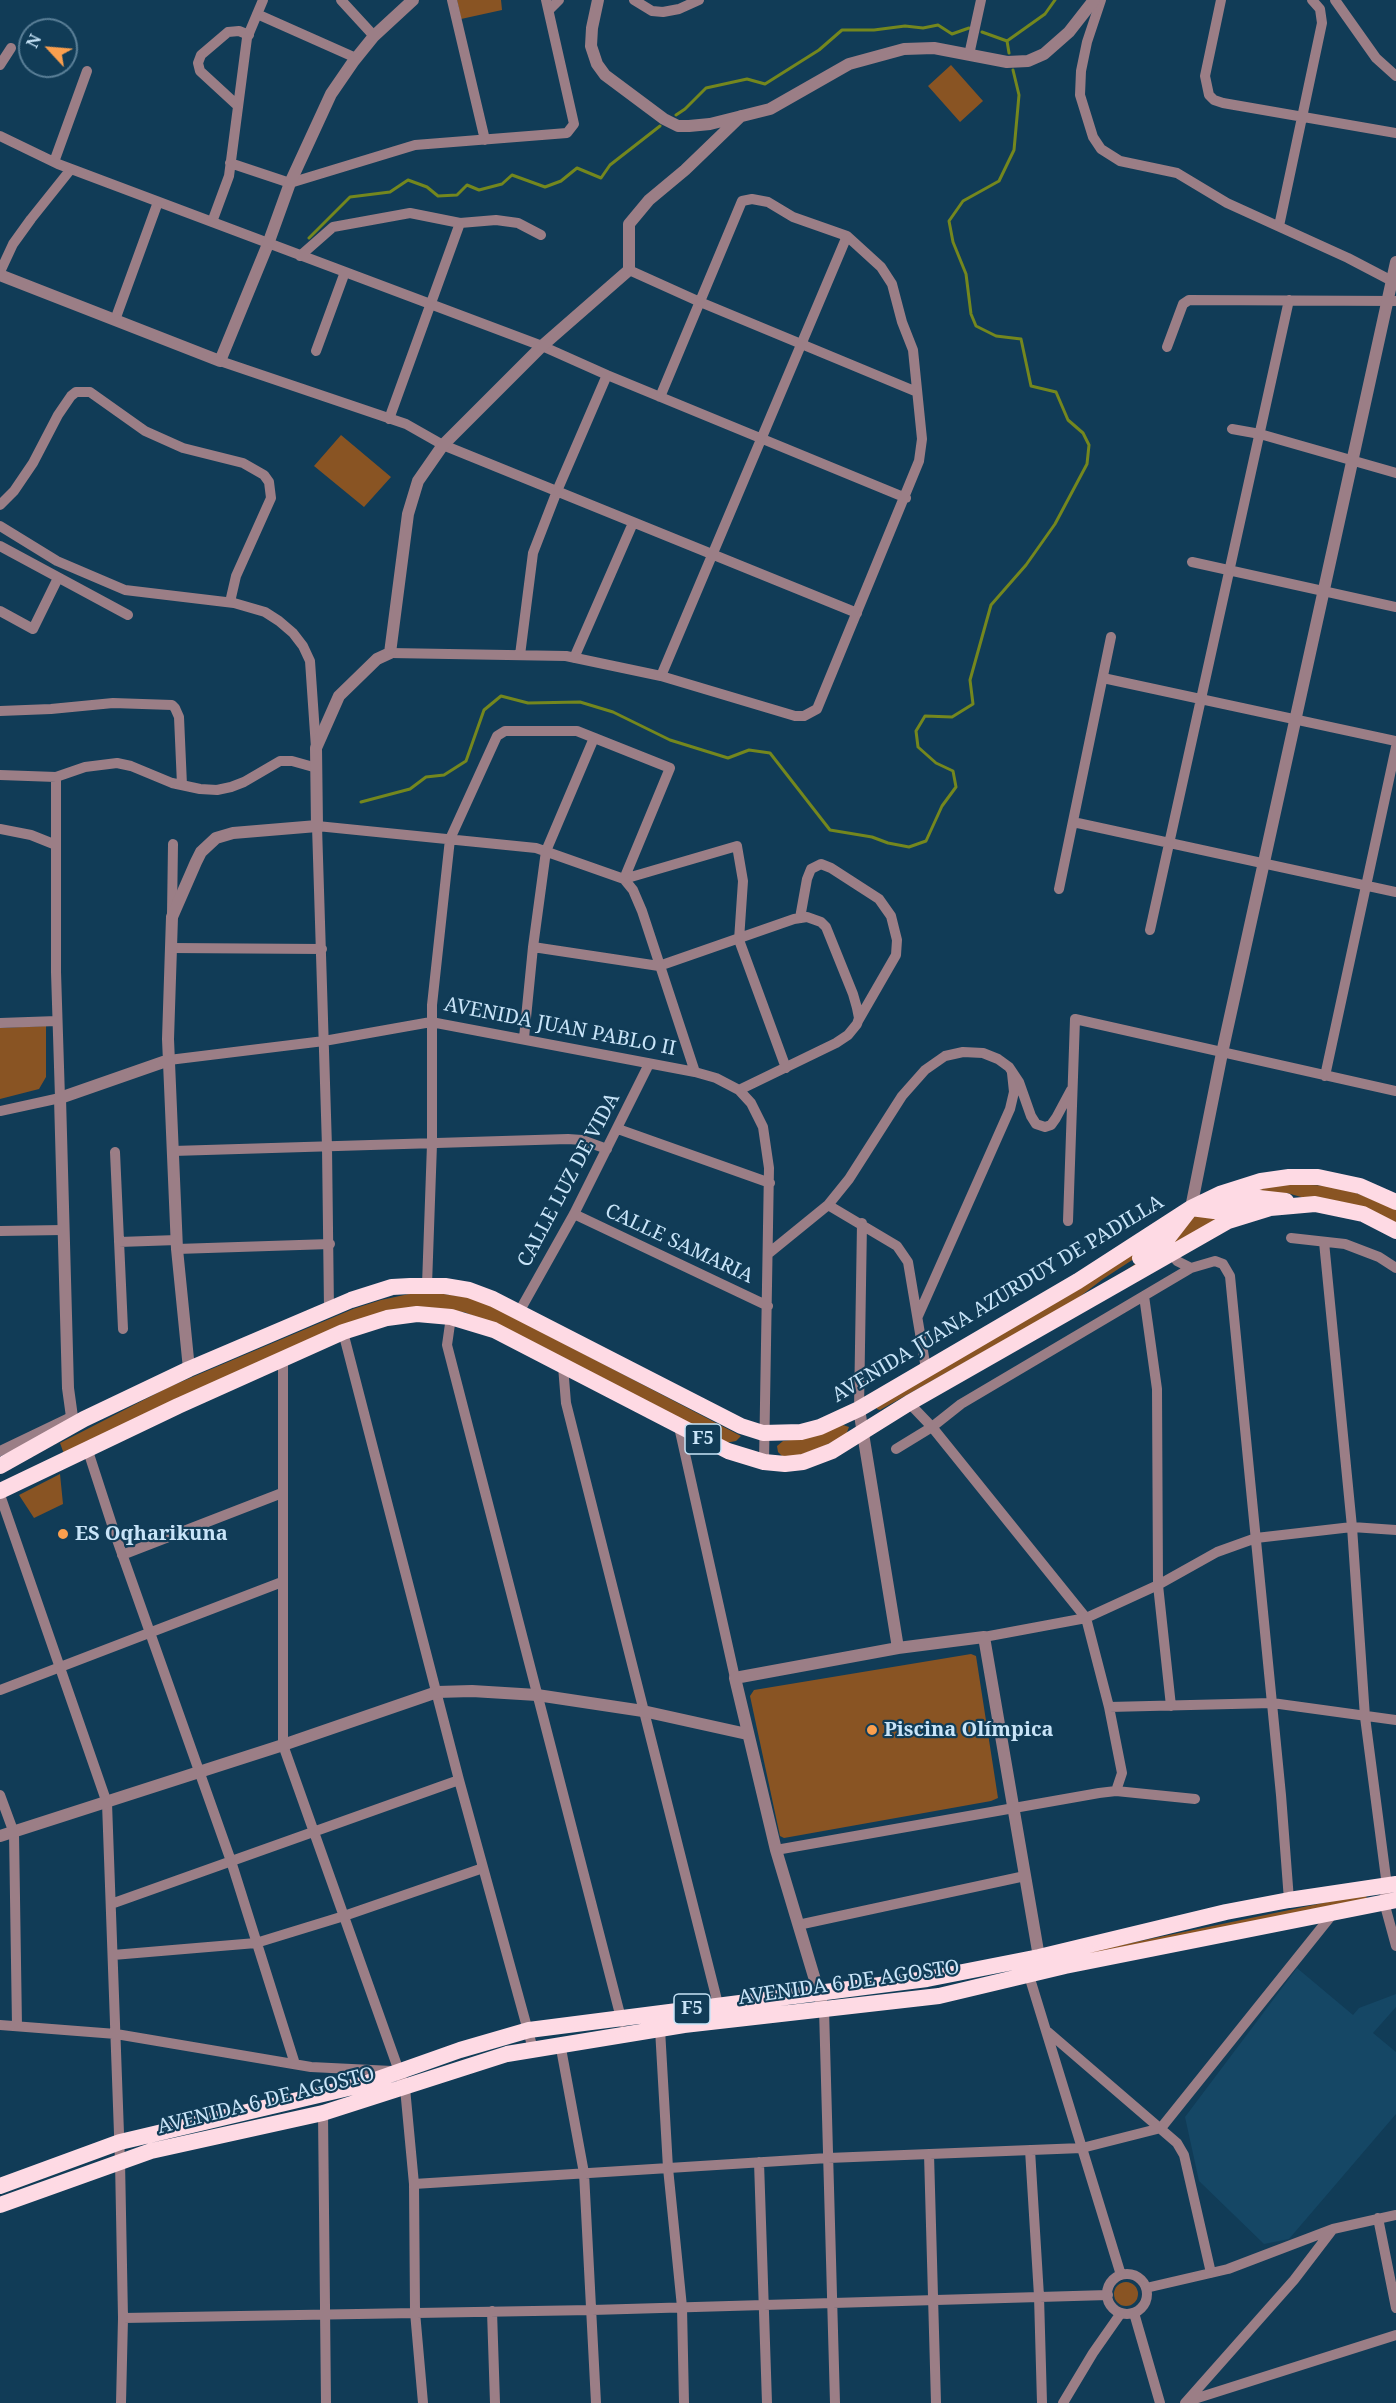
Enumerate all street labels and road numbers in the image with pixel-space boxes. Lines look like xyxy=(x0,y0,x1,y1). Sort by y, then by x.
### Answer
street label: AVENIDA JUAN PABLO II xyxy=(442,993,678,1061)
street label: CALLE LUZ DE VIDA xyxy=(513,1089,625,1271)
street label: AVENIDA JUANA AZURDUY DE PADILLA xyxy=(828,1190,1168,1408)
street label: CALLE SAMARIA xyxy=(601,1199,757,1289)
road number: F5 xyxy=(685,1424,721,1454)
street label: AVENIDA 6 DE AGOSTO xyxy=(737,1956,961,2010)
road number: F5 xyxy=(674,1994,710,2024)
street label: AVENIDA 6 DE AGOSTO xyxy=(155,2062,377,2140)

